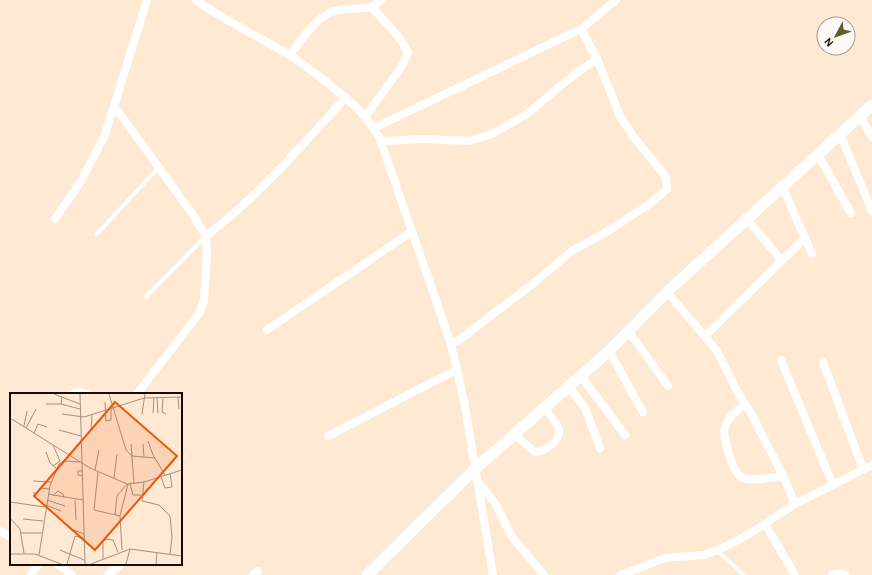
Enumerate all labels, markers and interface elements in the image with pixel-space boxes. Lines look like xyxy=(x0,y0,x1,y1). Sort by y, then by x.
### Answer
north arrow xyxy=(816,16,856,56)
text: N xyxy=(822,36,835,49)
inset map xyxy=(10,393,182,565)

